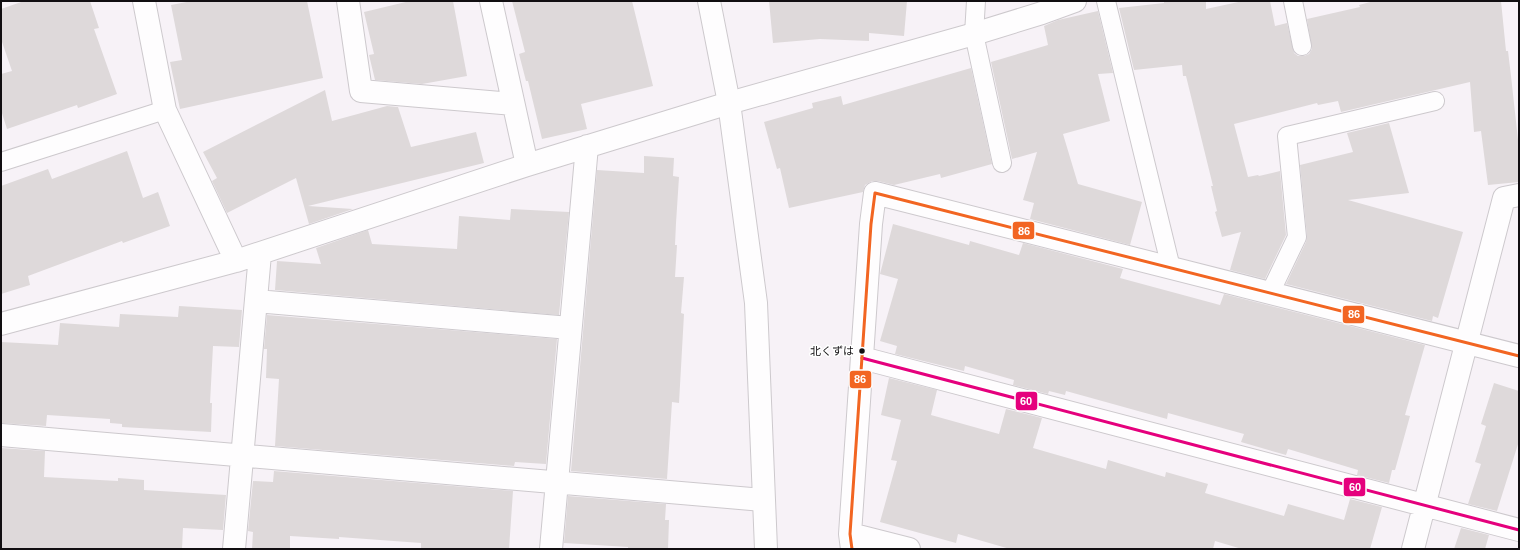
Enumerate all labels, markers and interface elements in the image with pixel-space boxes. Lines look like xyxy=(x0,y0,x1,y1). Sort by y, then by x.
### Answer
line badge: 86 xyxy=(1012,221,1035,240)
text: 86 xyxy=(1018,225,1030,237)
line badge: 86 xyxy=(1342,305,1365,324)
text: 86 xyxy=(1348,308,1360,320)
place label: 北くずは xyxy=(810,345,854,357)
marker: 北くずは xyxy=(857,346,867,356)
line badge: 86 xyxy=(849,370,872,389)
text: 86 xyxy=(854,373,866,385)
line badge: 60 xyxy=(1015,391,1038,411)
text: 60 xyxy=(1020,395,1032,407)
line badge: 60 xyxy=(1343,477,1366,497)
text: 60 xyxy=(1349,481,1361,493)

